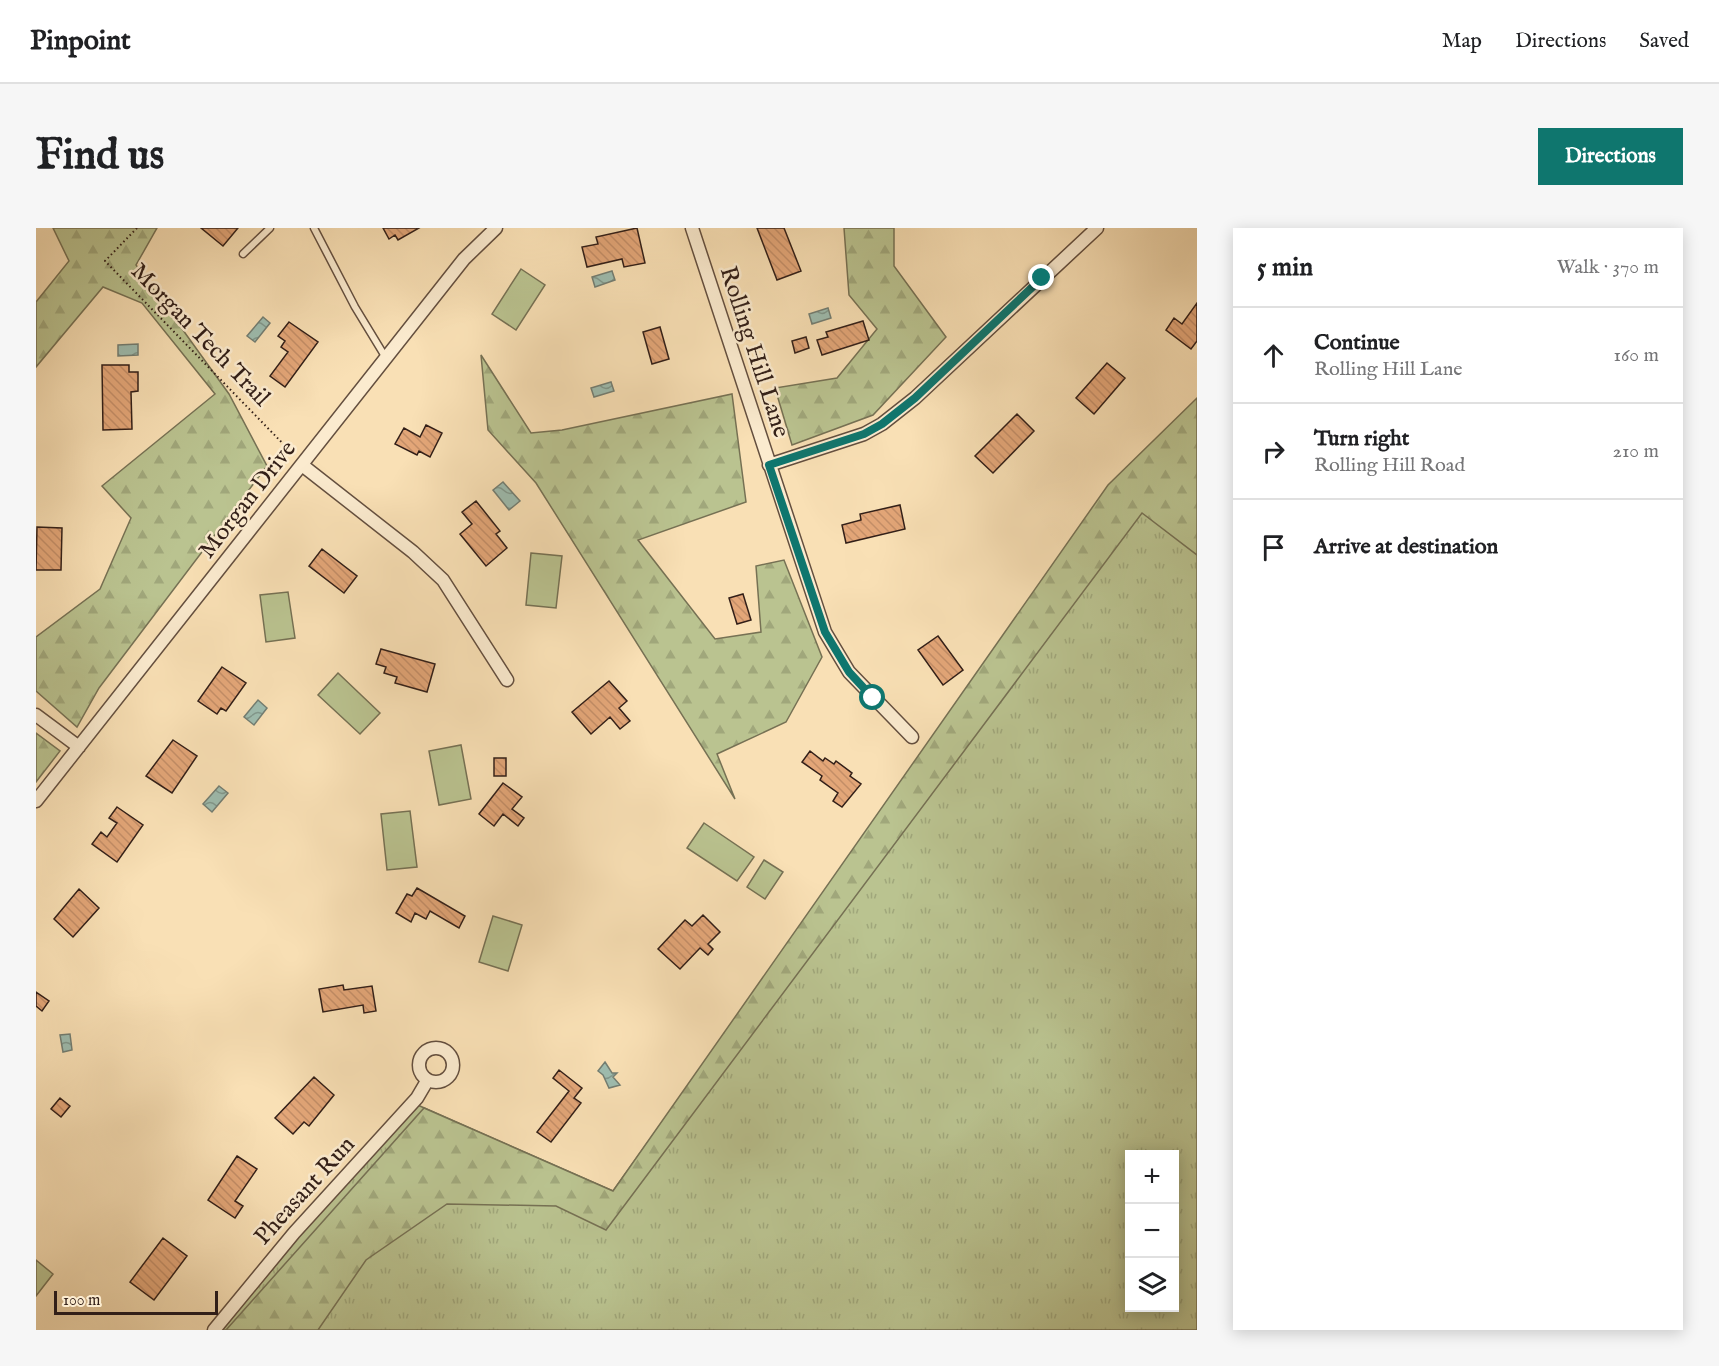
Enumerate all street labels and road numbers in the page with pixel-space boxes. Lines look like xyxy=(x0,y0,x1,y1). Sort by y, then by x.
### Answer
street label: Morgan Tech Trail xyxy=(124,257,277,414)
street label: Rolling Hill Lane xyxy=(712,262,796,442)
street label: Morgan Drive xyxy=(192,435,304,565)
street label: Pheasant Run xyxy=(248,1130,362,1252)

